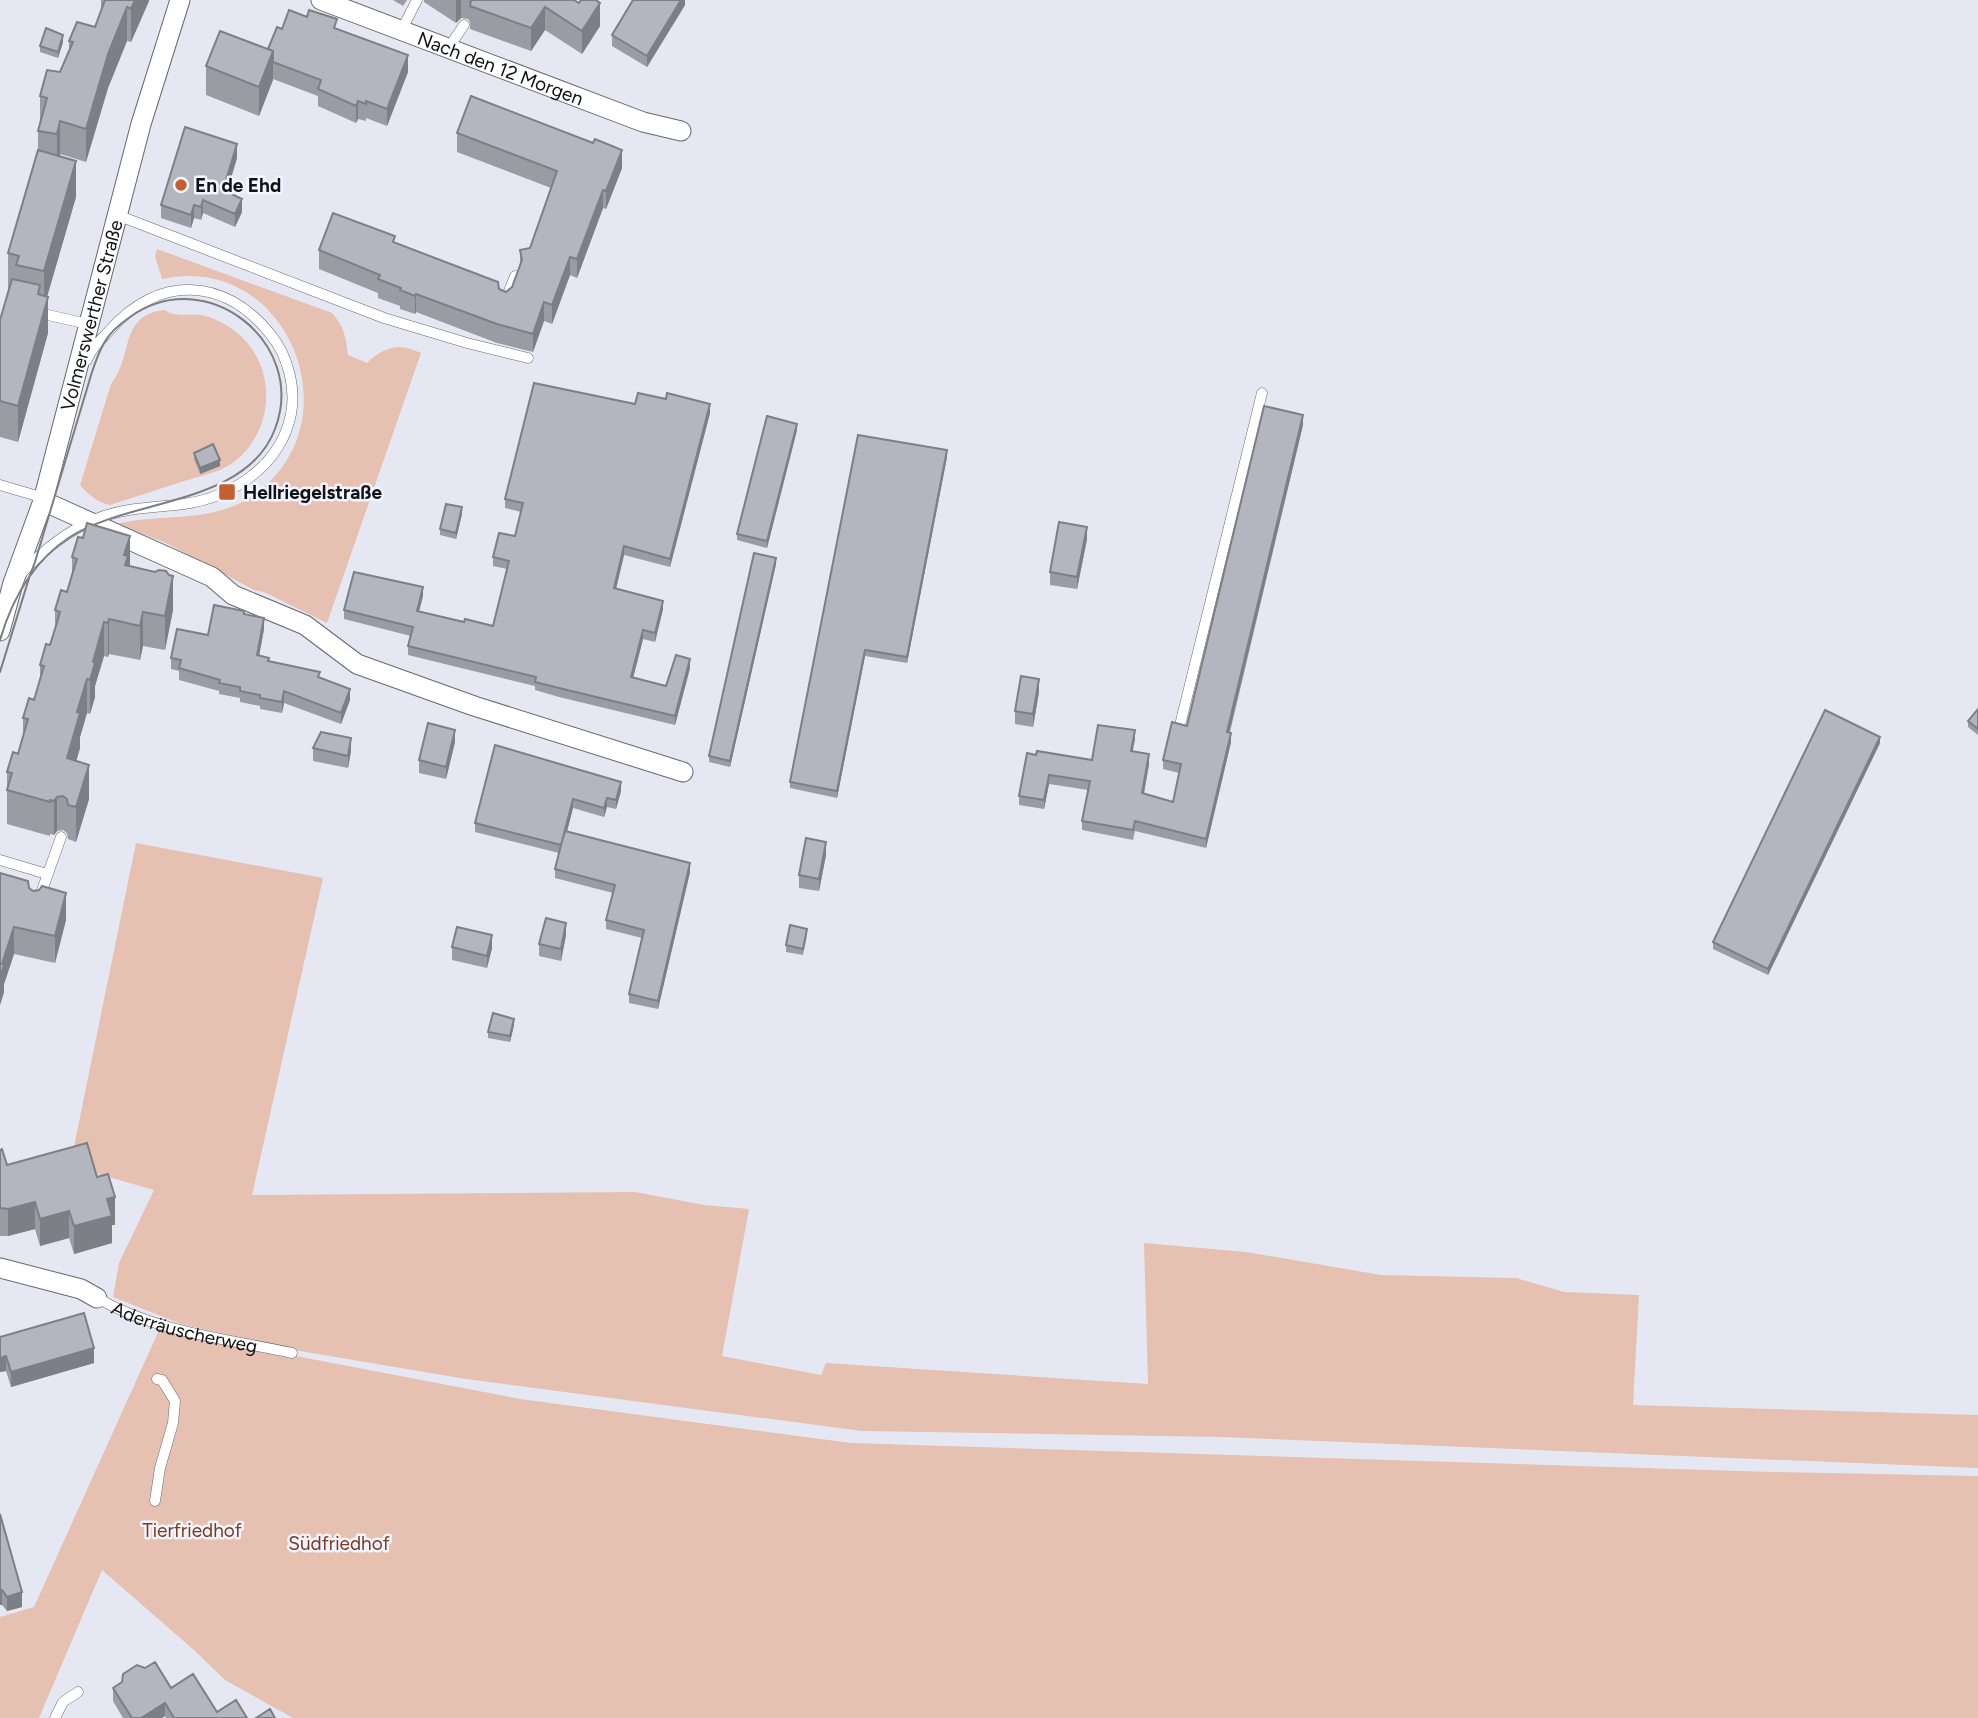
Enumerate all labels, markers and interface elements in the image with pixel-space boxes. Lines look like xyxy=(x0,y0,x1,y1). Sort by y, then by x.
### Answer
street label: Nach den 12 Morgen xyxy=(414,27,587,110)
place label: En de Ehd xyxy=(195,174,281,197)
marker: En de Ehd xyxy=(173,177,189,193)
street label: Volmerswerther Straße xyxy=(56,217,128,413)
place label: Hellriegelstraße xyxy=(243,481,382,504)
marker: Hellriegelstraße xyxy=(217,482,237,502)
street label: Aderräuscherweg xyxy=(108,1296,259,1358)
park label: Tierfriedhof xyxy=(142,1519,242,1542)
park label: Südfriedhof xyxy=(288,1532,390,1555)

